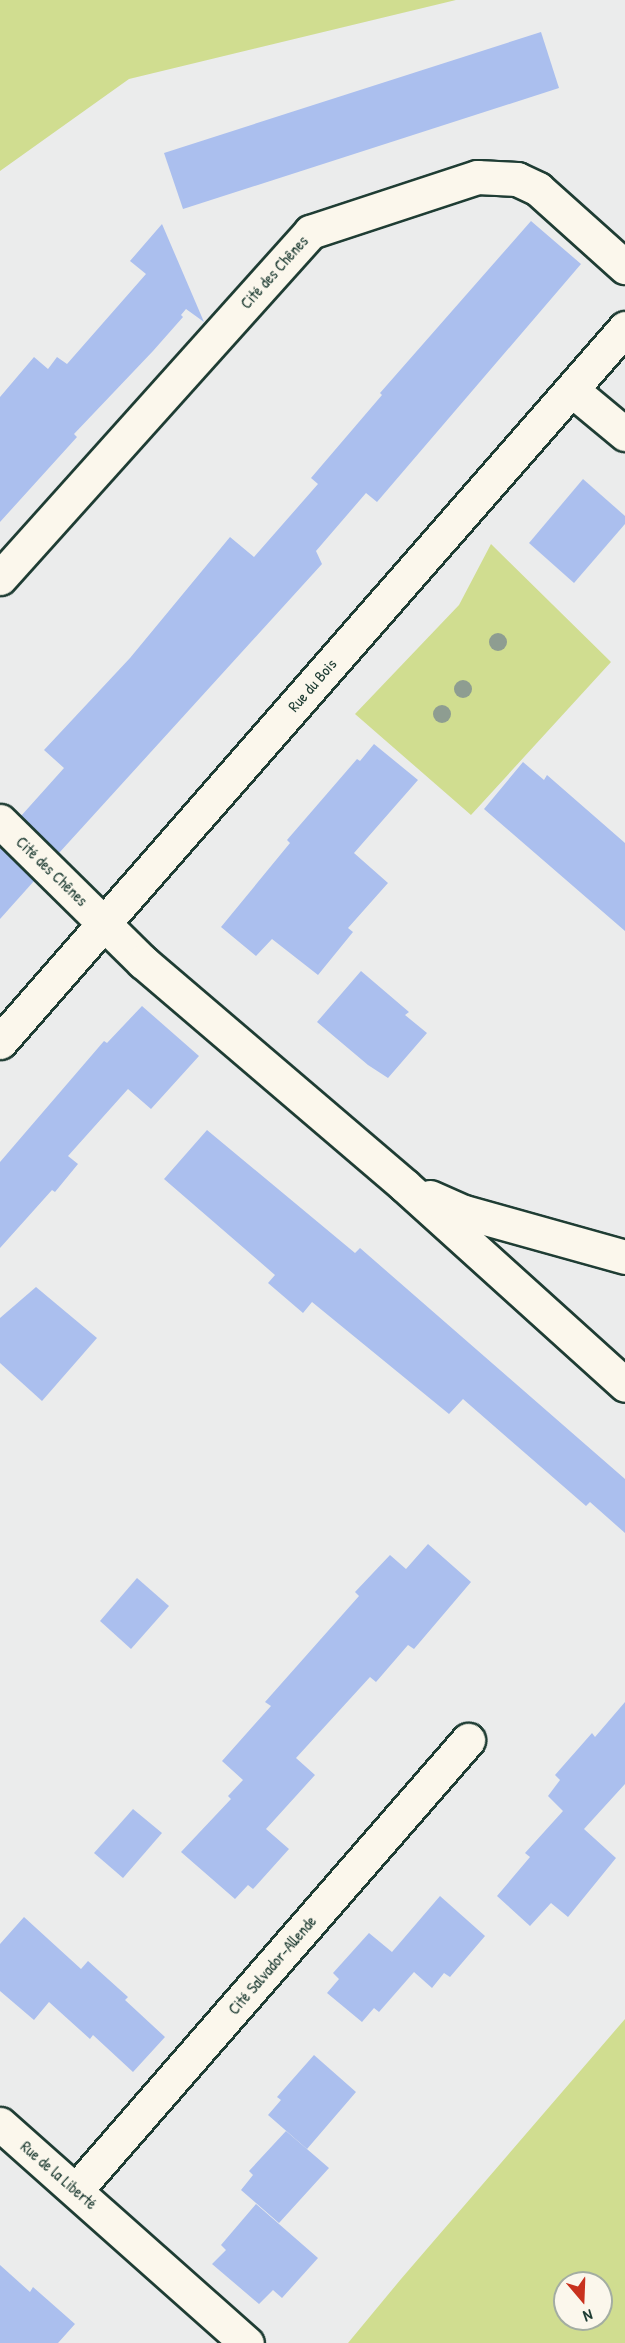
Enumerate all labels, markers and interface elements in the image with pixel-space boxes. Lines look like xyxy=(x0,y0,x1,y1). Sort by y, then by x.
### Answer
street label: Cité des Chênes xyxy=(236,231,312,313)
street label: Rue du Bois xyxy=(284,654,340,716)
street label: Cité des Chênes xyxy=(12,832,92,910)
street label: Cité Salvador-Allende xyxy=(224,1912,320,2018)
street label: Rue de la Liberté xyxy=(17,2137,101,2213)
north arrow xyxy=(553,2271,613,2331)
text: N xyxy=(581,2304,596,2328)

